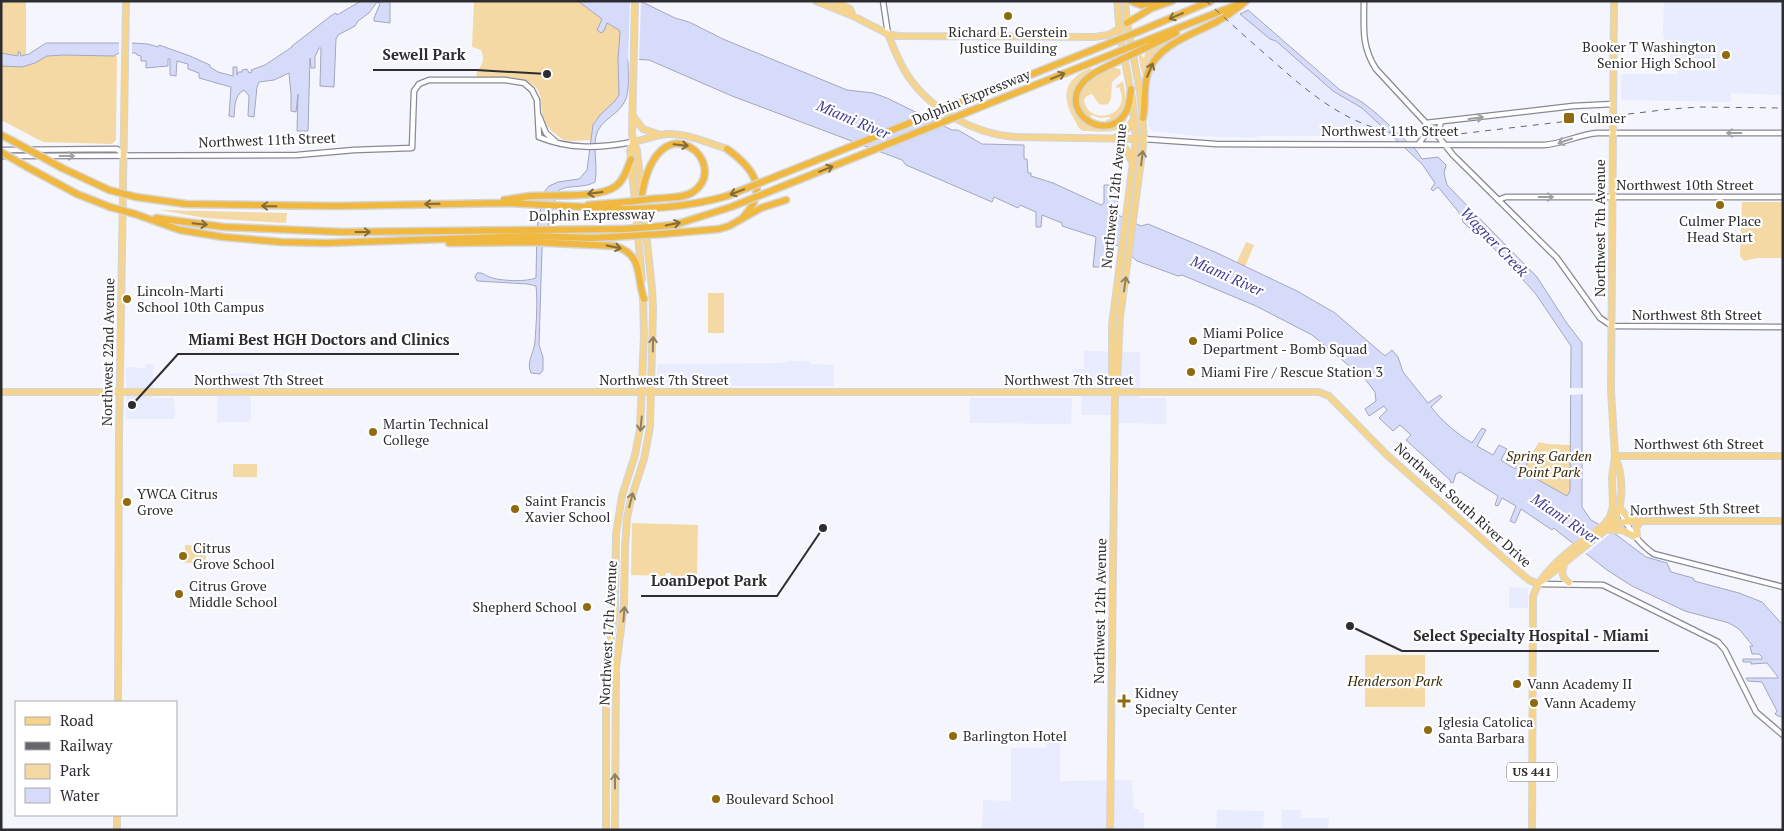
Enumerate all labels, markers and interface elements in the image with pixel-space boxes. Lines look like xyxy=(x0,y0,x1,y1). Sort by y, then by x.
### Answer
marker: Richard E. Gerstein Justice Building xyxy=(1002,10,1014,22)
one-way arrow xyxy=(1169,12,1184,22)
place label: Richard E. Gerstein Justice Building xyxy=(948,22,1068,57)
place label: Booker T Washington Senior High School xyxy=(1582,37,1717,72)
callout: Sewell Park xyxy=(373,40,476,70)
text: Sewell Park xyxy=(383,44,466,64)
marker: Booker T Washington Senior High School xyxy=(1720,49,1732,61)
one-way arrow xyxy=(1146,63,1155,78)
street label: Dolphin Expressway xyxy=(909,64,1034,129)
one-way arrow xyxy=(1050,70,1065,80)
water label: Miami River xyxy=(813,94,894,144)
place label: Culmer xyxy=(1580,108,1626,127)
marker: Culmer xyxy=(1562,111,1576,125)
one-way arrow xyxy=(1468,113,1484,123)
street label: Northwest 11th Street xyxy=(1321,121,1460,140)
street label: Northwest 12th Avenue xyxy=(1096,122,1131,269)
street label: Northwest 11th Street xyxy=(198,128,337,151)
one-way arrow xyxy=(1726,128,1742,138)
one-way arrow xyxy=(1558,137,1574,146)
one-way arrow xyxy=(673,140,689,150)
one-way arrow xyxy=(1137,150,1147,166)
one-way arrow xyxy=(59,151,75,161)
street label: Northwest 7th Avenue xyxy=(1590,159,1609,297)
one-way arrow xyxy=(818,164,833,173)
street label: Northwest 10th Street xyxy=(1616,175,1755,194)
one-way arrow xyxy=(587,188,603,198)
one-way arrow xyxy=(730,188,746,197)
one-way arrow xyxy=(1538,192,1554,202)
one-way arrow xyxy=(424,199,440,208)
marker: Culmer Place Head Start xyxy=(1714,199,1726,211)
one-way arrow xyxy=(262,201,278,211)
water label: Wagner Creek xyxy=(1457,202,1533,281)
street label: Dolphin Expressway xyxy=(529,204,656,225)
place label: Culmer Place Head Start xyxy=(1679,211,1761,246)
one-way arrow xyxy=(192,219,208,229)
one-way arrow xyxy=(665,219,681,228)
one-way arrow xyxy=(354,227,370,237)
one-way arrow xyxy=(605,242,621,252)
water label: Miami River xyxy=(1187,250,1268,300)
one-way arrow xyxy=(1120,276,1130,292)
street label: Northwest 22nd Avenue xyxy=(97,278,118,426)
place label: Lincoln-Marti School 10th Campus xyxy=(137,281,264,316)
marker: Lincoln-Marti School 10th Campus xyxy=(121,293,133,305)
street label: Northwest 8th Street xyxy=(1632,305,1763,324)
place label: Miami Police Department - Bomb Squad xyxy=(1203,323,1368,358)
callout: Miami Best HGH Doctors and Clinics xyxy=(178,324,459,354)
text: Miami Best HGH Doctors and Clinics xyxy=(188,329,450,349)
marker: Miami Police Department - Bomb Squad xyxy=(1187,335,1199,347)
one-way arrow xyxy=(648,336,657,352)
place label: Miami Fire / Rescue Station 3 xyxy=(1201,362,1383,381)
marker: Miami Fire / Rescue Station 3 xyxy=(1185,366,1197,378)
street label: Northwest 7th Street xyxy=(194,370,325,389)
street label: Northwest 7th Street xyxy=(599,370,730,389)
street label: Northwest 7th Street xyxy=(1004,370,1135,389)
place label: Martin Technical College xyxy=(383,414,489,449)
one-way arrow xyxy=(636,416,646,432)
marker: Martin Technical College xyxy=(367,426,379,438)
street label: Northwest 6th Street xyxy=(1634,434,1765,453)
street label: Northwest South River Drive xyxy=(1391,438,1536,571)
park label: Spring Garden Point Park xyxy=(1506,446,1592,481)
place label: YWCA Citrus Grove xyxy=(137,484,218,519)
water label: Miami River xyxy=(1527,488,1604,549)
place label: Saint Francis Xavier School xyxy=(525,491,611,526)
one-way arrow xyxy=(627,493,636,509)
marker: YWCA Citrus Grove xyxy=(121,496,133,508)
street label: Northwest 5th Street xyxy=(1630,498,1761,519)
marker: Saint Francis Xavier School xyxy=(509,503,521,515)
place label: Citrus Grove School xyxy=(193,538,275,573)
street label: Northwest 12th Avenue xyxy=(1089,538,1110,684)
marker: Citrus Grove School xyxy=(177,550,189,562)
street label: Northwest 17th Avenue xyxy=(594,560,621,706)
callout: LoanDepot Park xyxy=(641,566,777,596)
text: LoanDepot Park xyxy=(651,570,767,590)
place label: Citrus Grove Middle School xyxy=(189,576,278,611)
marker: Citrus Grove Middle School xyxy=(173,588,185,600)
place label: Shepherd School xyxy=(473,597,577,616)
marker: Shepherd School xyxy=(581,601,593,613)
one-way arrow xyxy=(619,606,628,622)
callout: Select Specialty Hospital - Miami xyxy=(1402,621,1659,651)
text: Select Specialty Hospital - Miami xyxy=(1413,625,1649,645)
park label: Henderson Park xyxy=(1346,671,1443,690)
place label: Vann Academy II xyxy=(1527,674,1632,693)
marker: Vann Academy II xyxy=(1511,678,1523,690)
place label: Kidney Specialty Center xyxy=(1135,683,1237,718)
place label: Vann Academy xyxy=(1544,693,1637,712)
marker: Kidney Specialty Center xyxy=(1117,694,1131,708)
marker: Vann Academy xyxy=(1528,697,1540,709)
legend xyxy=(15,701,178,816)
text: Road xyxy=(60,710,93,730)
place label: Iglesia Catolica Santa Barbara xyxy=(1438,712,1533,747)
marker: Iglesia Catolica Santa Barbara xyxy=(1422,724,1434,736)
place label: Barlington Hotel xyxy=(963,726,1067,745)
marker: Barlington Hotel xyxy=(947,730,959,742)
text: Railway xyxy=(60,735,113,755)
text: Park xyxy=(60,760,90,780)
road number: US 441 xyxy=(1507,762,1557,782)
one-way arrow xyxy=(611,773,620,789)
text: Water xyxy=(60,785,100,805)
place label: Boulevard School xyxy=(726,789,834,808)
marker: Boulevard School xyxy=(710,793,722,805)

